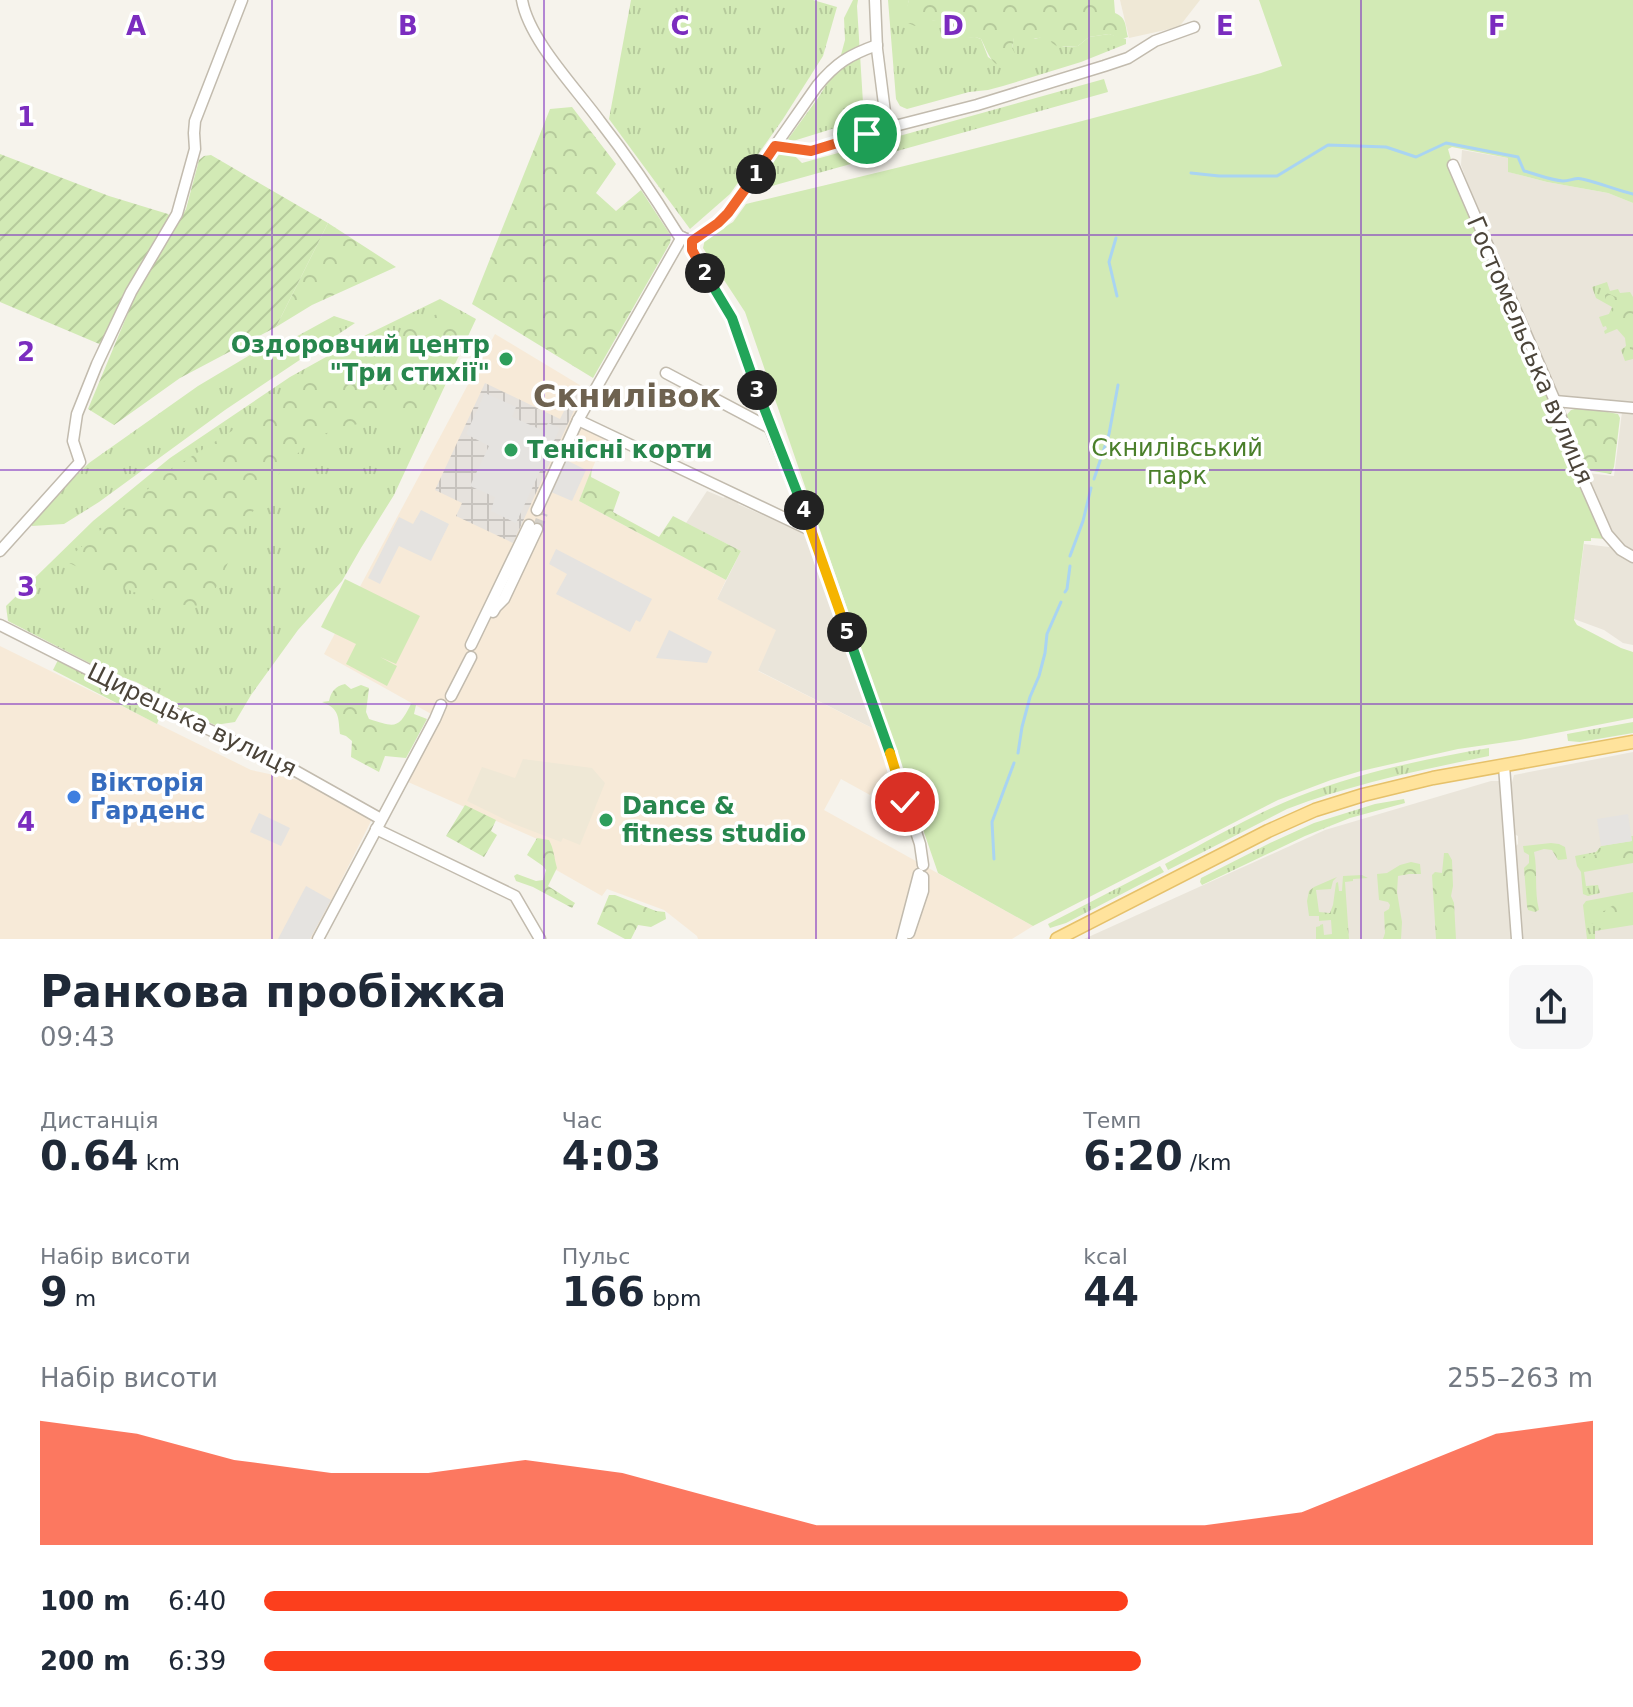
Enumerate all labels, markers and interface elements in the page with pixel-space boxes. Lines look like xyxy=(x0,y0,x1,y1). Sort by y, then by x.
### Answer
text: A xyxy=(126,11,146,41)
text: B xyxy=(398,11,418,41)
text: C xyxy=(670,11,690,41)
text: D xyxy=(942,11,964,41)
text: E xyxy=(1216,11,1234,41)
text: F xyxy=(1488,11,1506,41)
pin xyxy=(833,100,901,168)
text: 1 xyxy=(17,102,35,132)
icon: arrive xyxy=(845,112,889,156)
pin: 1 xyxy=(736,154,776,194)
text: 1 xyxy=(748,161,764,186)
street label: Гостомельська вулиця xyxy=(1461,212,1599,488)
pin: 2 xyxy=(685,253,725,293)
text: 2 xyxy=(697,260,713,285)
place label: Оздоровчий центр "Три стихії" xyxy=(231,331,490,387)
text: 2 xyxy=(17,337,35,367)
marker: Оздоровчий центр "Три стихії" xyxy=(497,350,515,368)
pin: 3 xyxy=(737,370,777,410)
district label: Скнилівок xyxy=(533,377,721,415)
text: 3 xyxy=(749,377,765,402)
park label: Скнилівський парк xyxy=(1091,434,1263,490)
place label: Тенісні корти xyxy=(527,436,713,464)
marker: Тенісні корти xyxy=(502,441,520,459)
pin: 4 xyxy=(784,490,824,530)
text: 4 xyxy=(796,497,812,522)
text: 3 xyxy=(17,572,35,602)
pin: 5 xyxy=(827,612,867,652)
text: 5 xyxy=(839,619,855,644)
street label: Щирецька вулиця xyxy=(83,657,301,783)
pin xyxy=(871,768,939,836)
place label: Вікторія Ґарденс xyxy=(90,769,205,825)
icon: check xyxy=(883,780,927,824)
marker: Вікторія Ґарденс xyxy=(65,788,83,806)
place label: Dance & fitness studio xyxy=(622,792,806,848)
text: 4 xyxy=(17,807,35,837)
marker: Dance & fitness studio xyxy=(597,811,615,829)
button: share xyxy=(1509,965,1593,1049)
text: Ранкова пробіжка xyxy=(40,966,507,1017)
text: 09:43 xyxy=(40,1022,115,1052)
text: Дистанція xyxy=(40,1108,159,1133)
text: Час xyxy=(562,1108,602,1133)
text: Темп xyxy=(1083,1108,1141,1133)
text: 0.64 xyxy=(40,1133,139,1179)
text: 4:03 xyxy=(562,1133,661,1179)
text: 6:20 xyxy=(1083,1133,1183,1179)
text: km xyxy=(139,1150,180,1175)
text: /km xyxy=(1183,1150,1231,1175)
text: Набір висоти xyxy=(40,1244,191,1269)
text: Пульс xyxy=(562,1244,630,1269)
text: kcal xyxy=(1083,1244,1128,1269)
text: 9 xyxy=(40,1269,68,1315)
text: 166 xyxy=(562,1269,645,1315)
text: 44 xyxy=(1083,1269,1139,1315)
text: m xyxy=(68,1286,96,1311)
text: bpm xyxy=(645,1286,702,1311)
text: Набір висоти xyxy=(40,1363,218,1393)
text: 255–263 m xyxy=(1447,1363,1593,1393)
text: 100 m xyxy=(40,1586,130,1616)
text: 6:40 xyxy=(168,1586,226,1616)
text: 200 m xyxy=(40,1646,130,1676)
text: 6:39 xyxy=(168,1646,226,1676)

